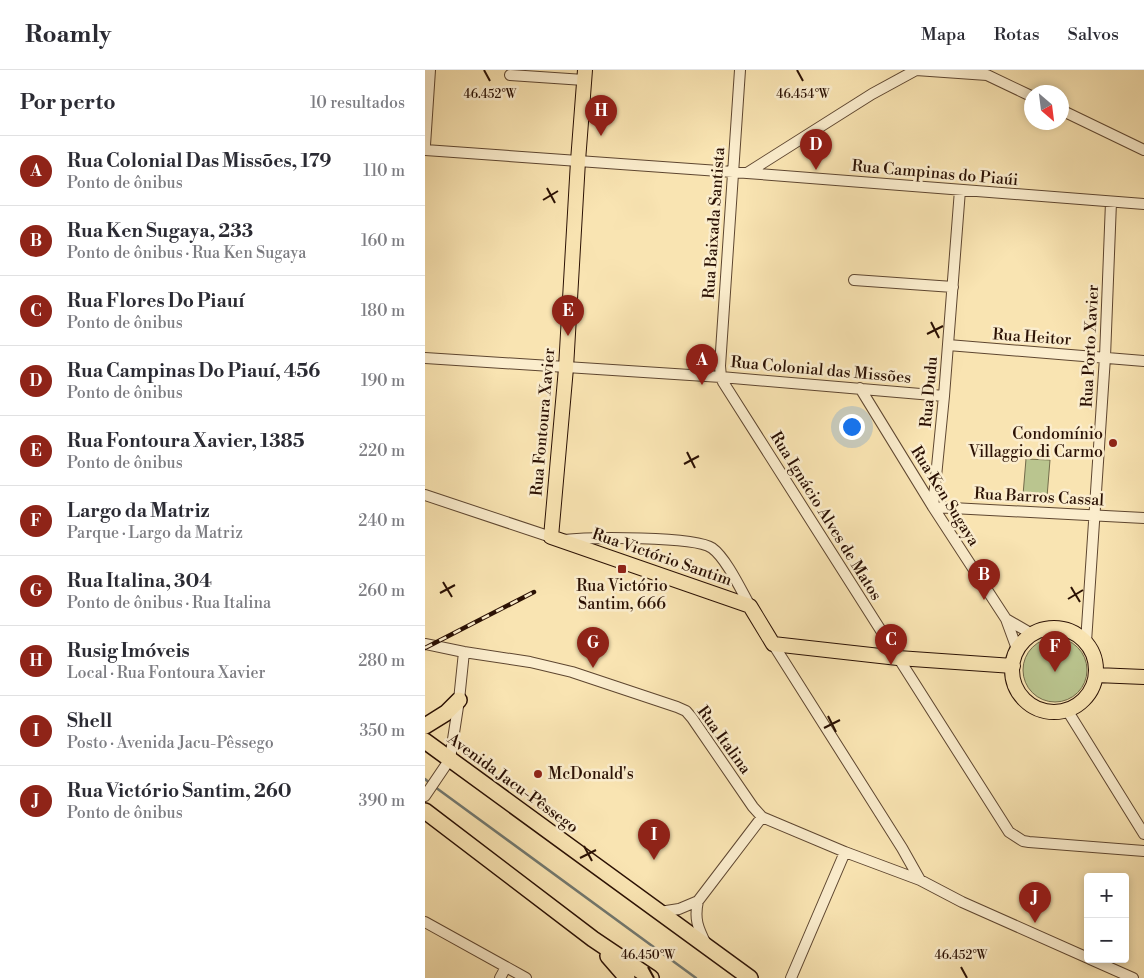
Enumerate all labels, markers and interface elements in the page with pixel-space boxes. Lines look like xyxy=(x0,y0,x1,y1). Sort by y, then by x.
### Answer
text: Roamly xyxy=(25,20,111,50)
text: Mapa xyxy=(921,23,966,46)
text: Rotas xyxy=(994,23,1040,46)
text: Salvos xyxy=(1068,23,1119,46)
north arrow xyxy=(1024,85,1069,130)
text: 46.452°W xyxy=(464,87,518,102)
text: 46.454°W xyxy=(776,87,831,102)
text: Por perto xyxy=(20,90,116,116)
text: 10 resultados xyxy=(310,93,405,113)
pin: H xyxy=(585,95,617,136)
pin: D xyxy=(800,129,832,170)
street label: Rua Baixada Santista xyxy=(699,146,729,300)
text: Rua Colonial Das Missões, 179 xyxy=(67,149,331,173)
street label: Rua Campinas do Piaúi xyxy=(851,156,1019,190)
text: A xyxy=(30,161,42,181)
text: 110 m xyxy=(363,161,405,181)
text: Ponto de ônibus xyxy=(67,173,183,193)
text: Rua Ken Sugaya, 233 xyxy=(67,219,253,243)
text: B xyxy=(30,231,42,251)
text: 160 m xyxy=(361,231,405,251)
text: Ponto de ônibus · Rua Ken Sugaya xyxy=(67,243,306,263)
street label: Rua Porto Xavier xyxy=(1077,284,1103,408)
text: Rua Flores Do Piauí xyxy=(67,289,244,313)
pin: E xyxy=(552,295,584,336)
text: C xyxy=(30,301,42,321)
text: 180 m xyxy=(361,301,405,321)
text: Ponto de ônibus xyxy=(67,313,183,333)
street label: Rua Heitor xyxy=(992,324,1072,350)
pin: A xyxy=(686,344,718,385)
street label: Rua Fontoura Xavier xyxy=(527,347,559,497)
street label: Rua Colonial das Missões xyxy=(730,352,912,388)
street label: Rua Dudu xyxy=(916,356,942,428)
text: Rua Campinas Do Piauí, 456 xyxy=(67,359,320,383)
text: D xyxy=(30,371,42,391)
text: 190 m xyxy=(361,371,405,391)
text: Ponto de ônibus xyxy=(67,383,183,403)
your location xyxy=(839,414,865,440)
place label: Condomínio Villaggio di Carmo xyxy=(967,424,1103,462)
street label: Rua Ignácio Alves de Matos xyxy=(766,428,886,604)
text: Rua Fontoura Xavier, 1385 xyxy=(67,429,304,453)
marker: Condomínio Villaggio di Carmo xyxy=(1107,437,1119,449)
text: E xyxy=(30,441,42,461)
text: 220 m xyxy=(359,441,405,461)
street label: Rua Ken Sugaya xyxy=(906,442,984,551)
text: Ponto de ônibus xyxy=(67,453,183,473)
street label: Rua Barros Cassal xyxy=(974,484,1105,510)
text: Largo da Matriz xyxy=(67,499,210,523)
text: F xyxy=(30,511,42,531)
text: 240 m xyxy=(358,511,405,531)
text: Parque · Largo da Matriz xyxy=(67,523,243,543)
street label: Rua Victório Santim xyxy=(589,524,735,590)
pin: B xyxy=(968,559,1000,600)
marker: Rua Victório Santim, 666 xyxy=(616,563,628,575)
text: Rua Italina, 304 xyxy=(67,569,212,593)
place label: Rua Victório Santim, 666 xyxy=(576,576,668,614)
text: G xyxy=(30,581,42,601)
text: 260 m xyxy=(358,581,405,601)
text: Ponto de ônibus · Rua Italina xyxy=(67,593,271,613)
pin: C xyxy=(875,624,907,665)
pin: G xyxy=(577,627,609,668)
pin: F xyxy=(1039,631,1071,672)
text: Rusig Imóveis xyxy=(67,639,190,663)
text: H xyxy=(29,651,43,671)
text: 280 m xyxy=(358,651,405,671)
text: Local · Rua Fontoura Xavier xyxy=(67,663,265,683)
street label: Rua Italina xyxy=(693,702,756,779)
text: Shell xyxy=(67,709,112,733)
text: I xyxy=(33,721,39,741)
text: 350 m xyxy=(359,721,405,741)
street label: Avenida Jacu-Pêssego xyxy=(443,728,582,837)
text: Posto · Avenida Jacu-Pêssego xyxy=(67,733,274,753)
place label: McDonald's xyxy=(548,764,634,784)
marker: McDonald's xyxy=(532,768,544,780)
text: Rua Victório Santim, 260 xyxy=(67,779,292,803)
text: J xyxy=(33,791,39,811)
text: 390 m xyxy=(359,791,405,811)
text: Ponto de ônibus xyxy=(67,803,183,823)
pin: I xyxy=(638,819,670,860)
map controls xyxy=(1084,873,1129,963)
button: + xyxy=(1084,873,1129,918)
pin: J xyxy=(1019,882,1051,923)
button: − xyxy=(1084,918,1129,963)
text: 46.450°W xyxy=(621,948,676,963)
text: 46.452°W xyxy=(935,948,989,963)

